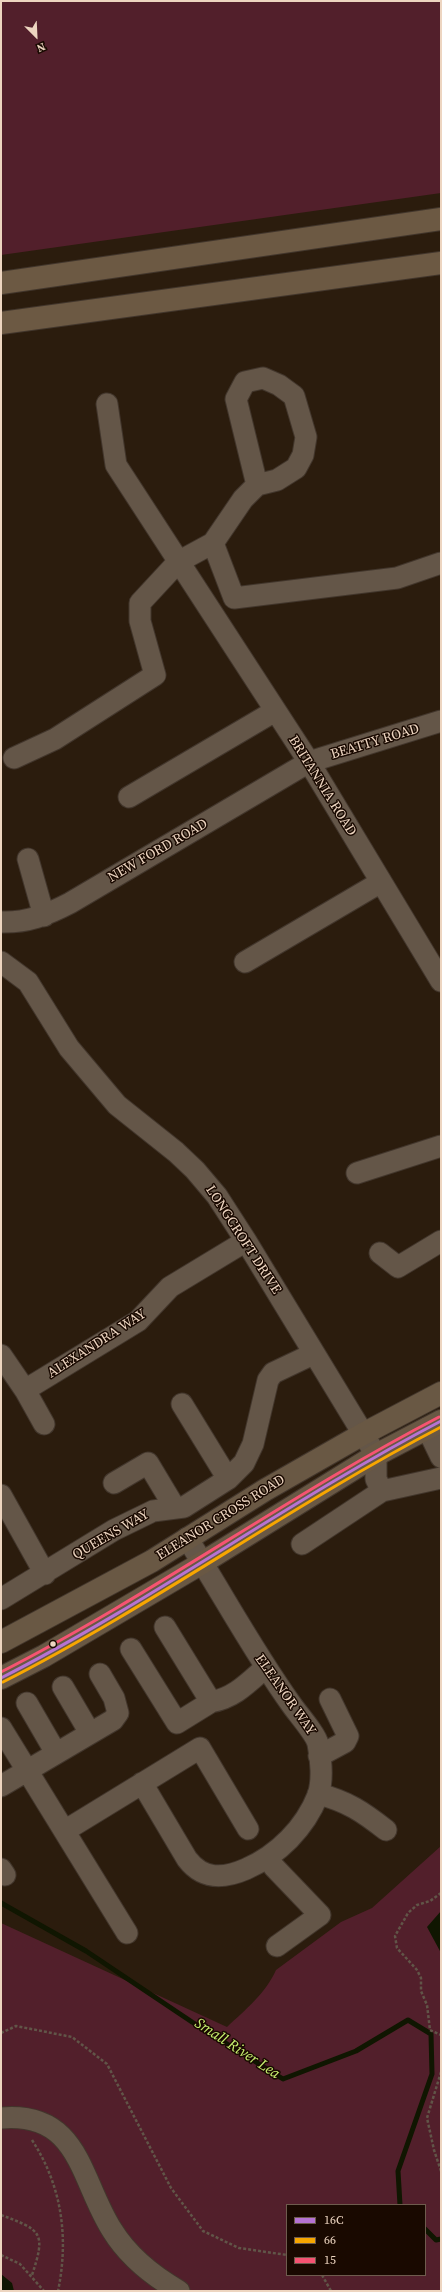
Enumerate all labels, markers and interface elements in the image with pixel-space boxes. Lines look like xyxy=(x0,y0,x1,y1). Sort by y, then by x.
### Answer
north arrow xyxy=(16,16,56,56)
text: N xyxy=(34,39,48,56)
street label: BEATTY ROAD xyxy=(329,721,421,763)
street label: BRITANNIA ROAD xyxy=(284,733,360,839)
street label: NEW FORD ROAD xyxy=(105,816,211,886)
street label: LONGCROFT DRIVE xyxy=(202,1182,284,1298)
street label: ALEXANDRA WAY xyxy=(45,1306,149,1382)
street label: ELEANOR CROSS ROAD xyxy=(154,1472,288,1564)
street label: QUEENS WAY xyxy=(70,1506,152,1564)
unlabelled marker xyxy=(48,1639,58,1649)
street label: ELEANOR WAY xyxy=(251,1651,319,1739)
water label: Small River Lea xyxy=(191,2015,283,2083)
legend xyxy=(286,2204,426,2276)
text: 16C xyxy=(324,2212,344,2228)
text: 66 xyxy=(324,2232,336,2248)
text: 15 xyxy=(324,2252,336,2268)

